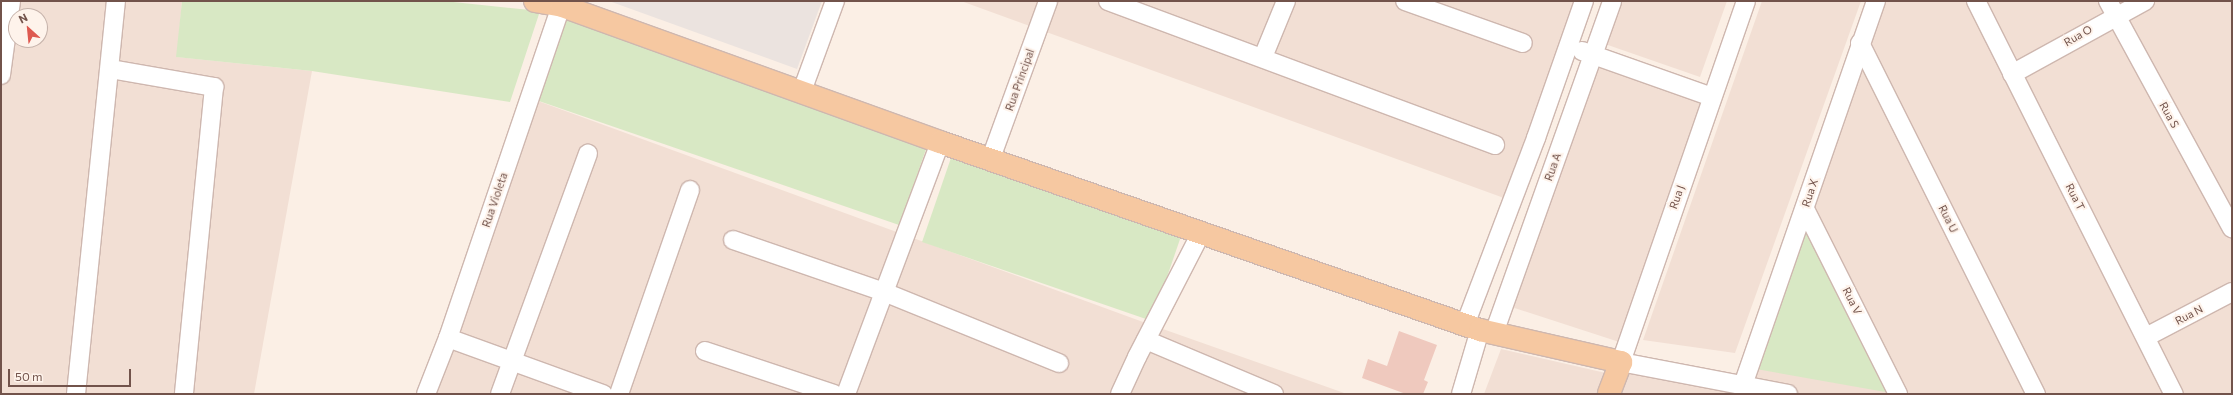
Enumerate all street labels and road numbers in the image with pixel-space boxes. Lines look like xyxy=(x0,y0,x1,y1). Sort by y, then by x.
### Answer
street label: Rua O xyxy=(2062,23,2094,49)
street label: Rua Principal xyxy=(1003,47,1037,113)
street label: Rua S xyxy=(2156,100,2182,130)
street label: Rua A xyxy=(1542,151,1564,183)
street label: Rua Violeta xyxy=(479,171,511,229)
street label: Rua X xyxy=(1799,177,1821,209)
street label: Rua T xyxy=(2063,181,2087,213)
street label: Rua J xyxy=(1667,183,1687,211)
street label: Rua U xyxy=(1935,203,1961,235)
street label: Rua V xyxy=(1840,285,1864,317)
street label: Rua N xyxy=(2173,302,2205,328)

